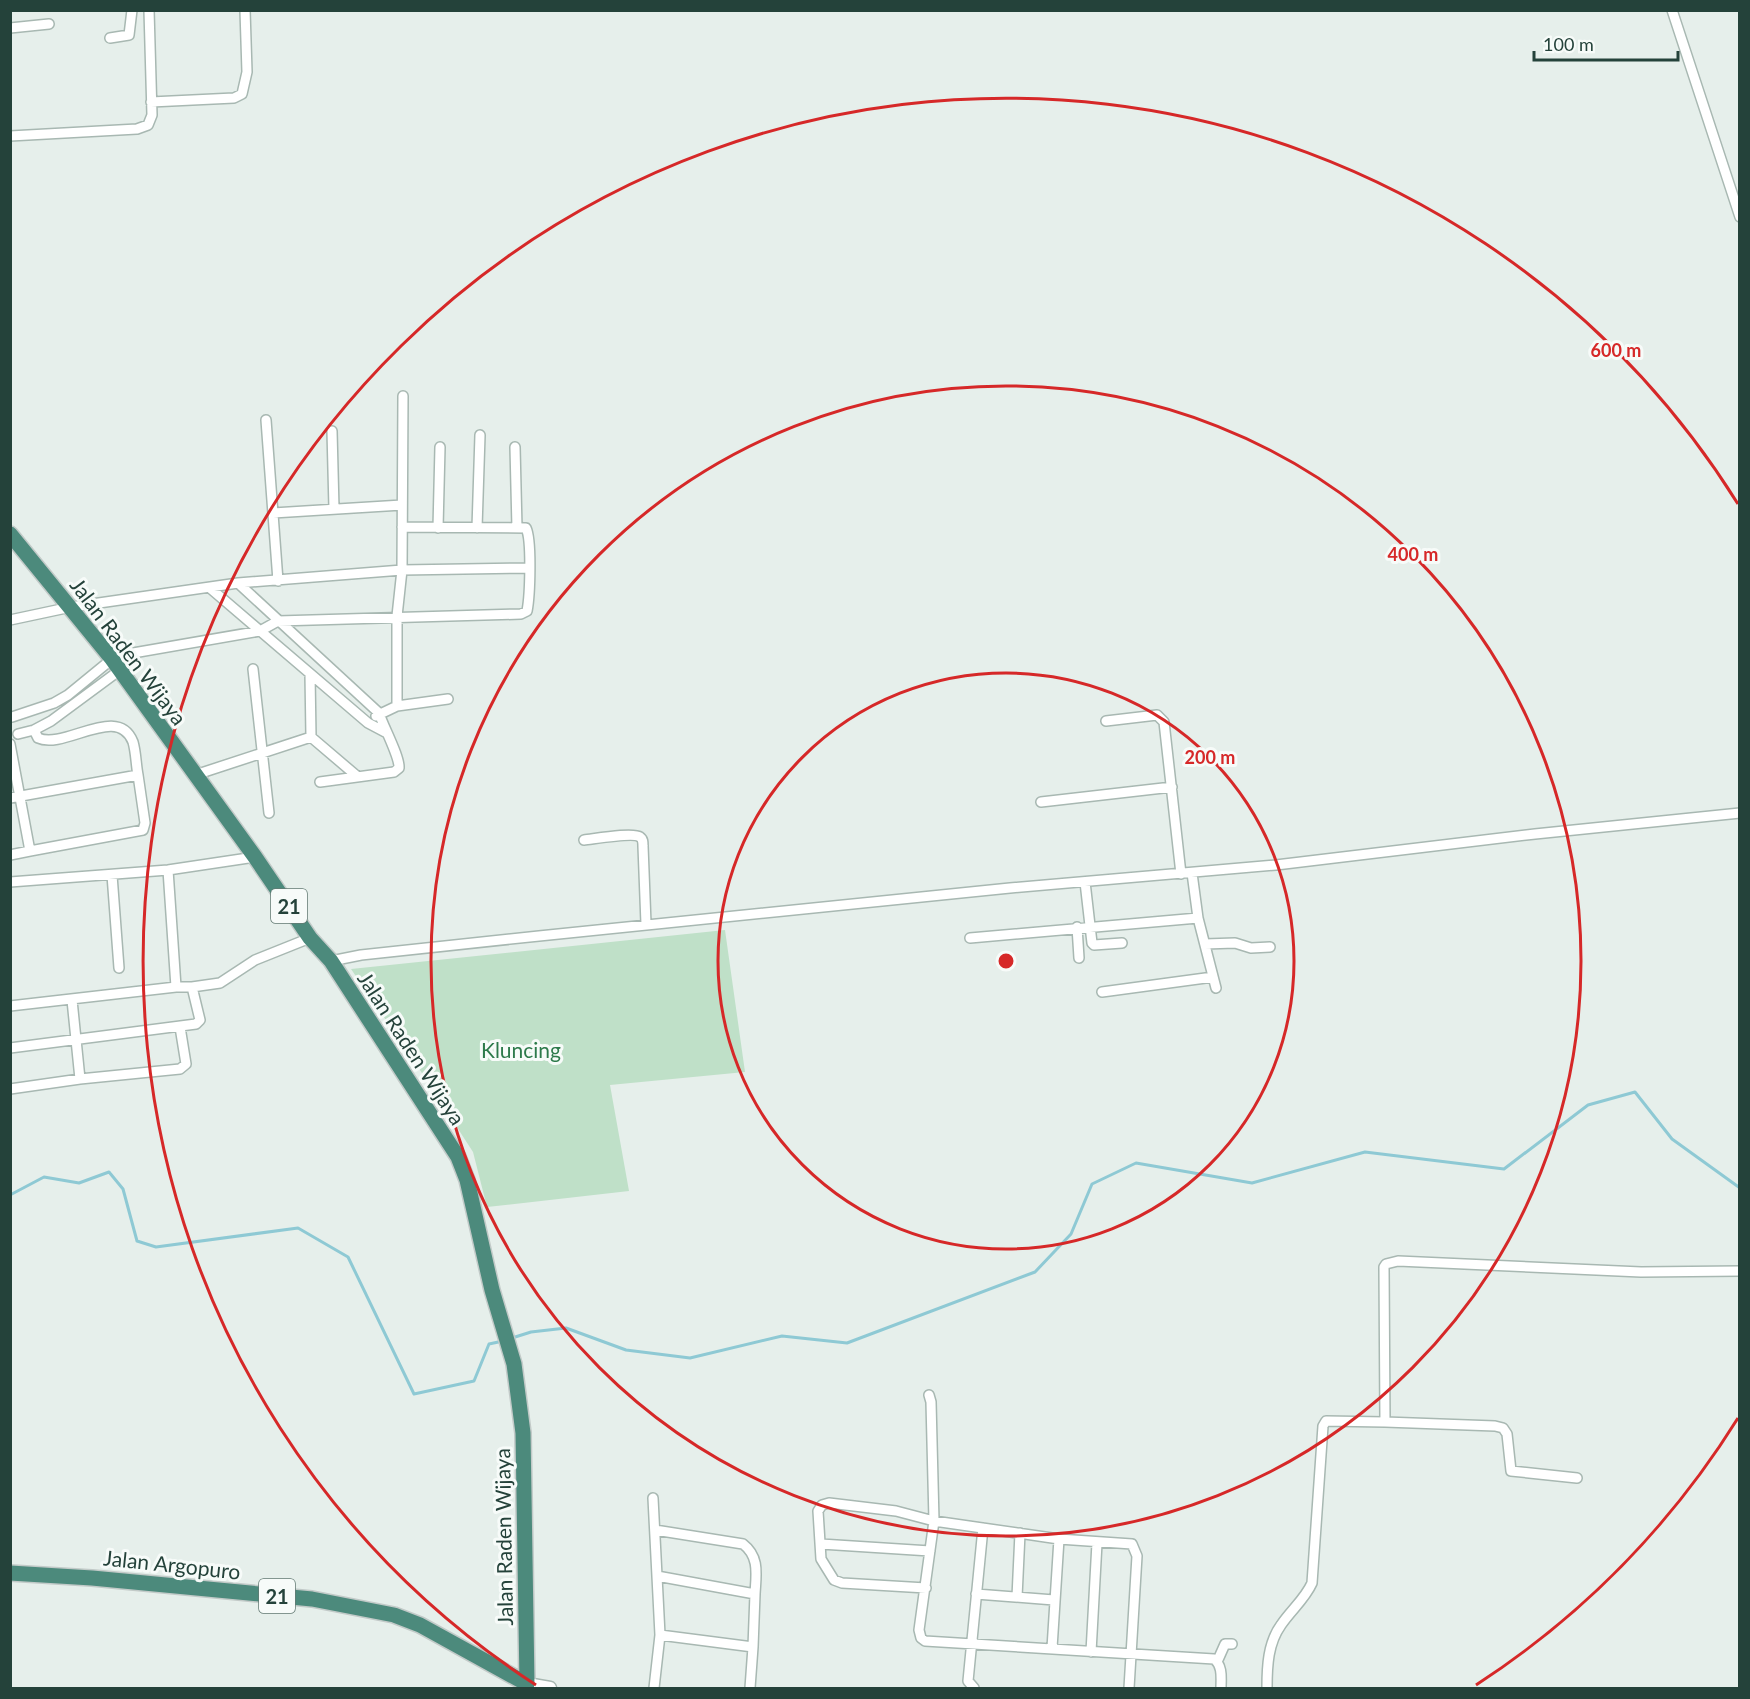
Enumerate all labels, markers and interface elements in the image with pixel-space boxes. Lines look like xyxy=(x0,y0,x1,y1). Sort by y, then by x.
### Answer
scale bar xyxy=(1534,24,1678,62)
text: 100 m xyxy=(1543,33,1594,55)
text: 600 m xyxy=(1591,339,1641,361)
text: 400 m xyxy=(1388,543,1438,565)
street label: Jalan Raden Wijaya xyxy=(66,573,192,729)
text: 200 m xyxy=(1185,746,1235,768)
road number: 21 xyxy=(271,889,307,923)
centre of rings xyxy=(996,951,1016,971)
street label: Jalan Raden Wijaya xyxy=(353,967,471,1129)
park label: Kluncing xyxy=(481,1037,561,1062)
street label: Jalan Raden Wijaya xyxy=(489,1448,517,1626)
street label: Jalan Argopuro xyxy=(102,1544,242,1584)
road number: 21 xyxy=(259,1579,295,1613)

